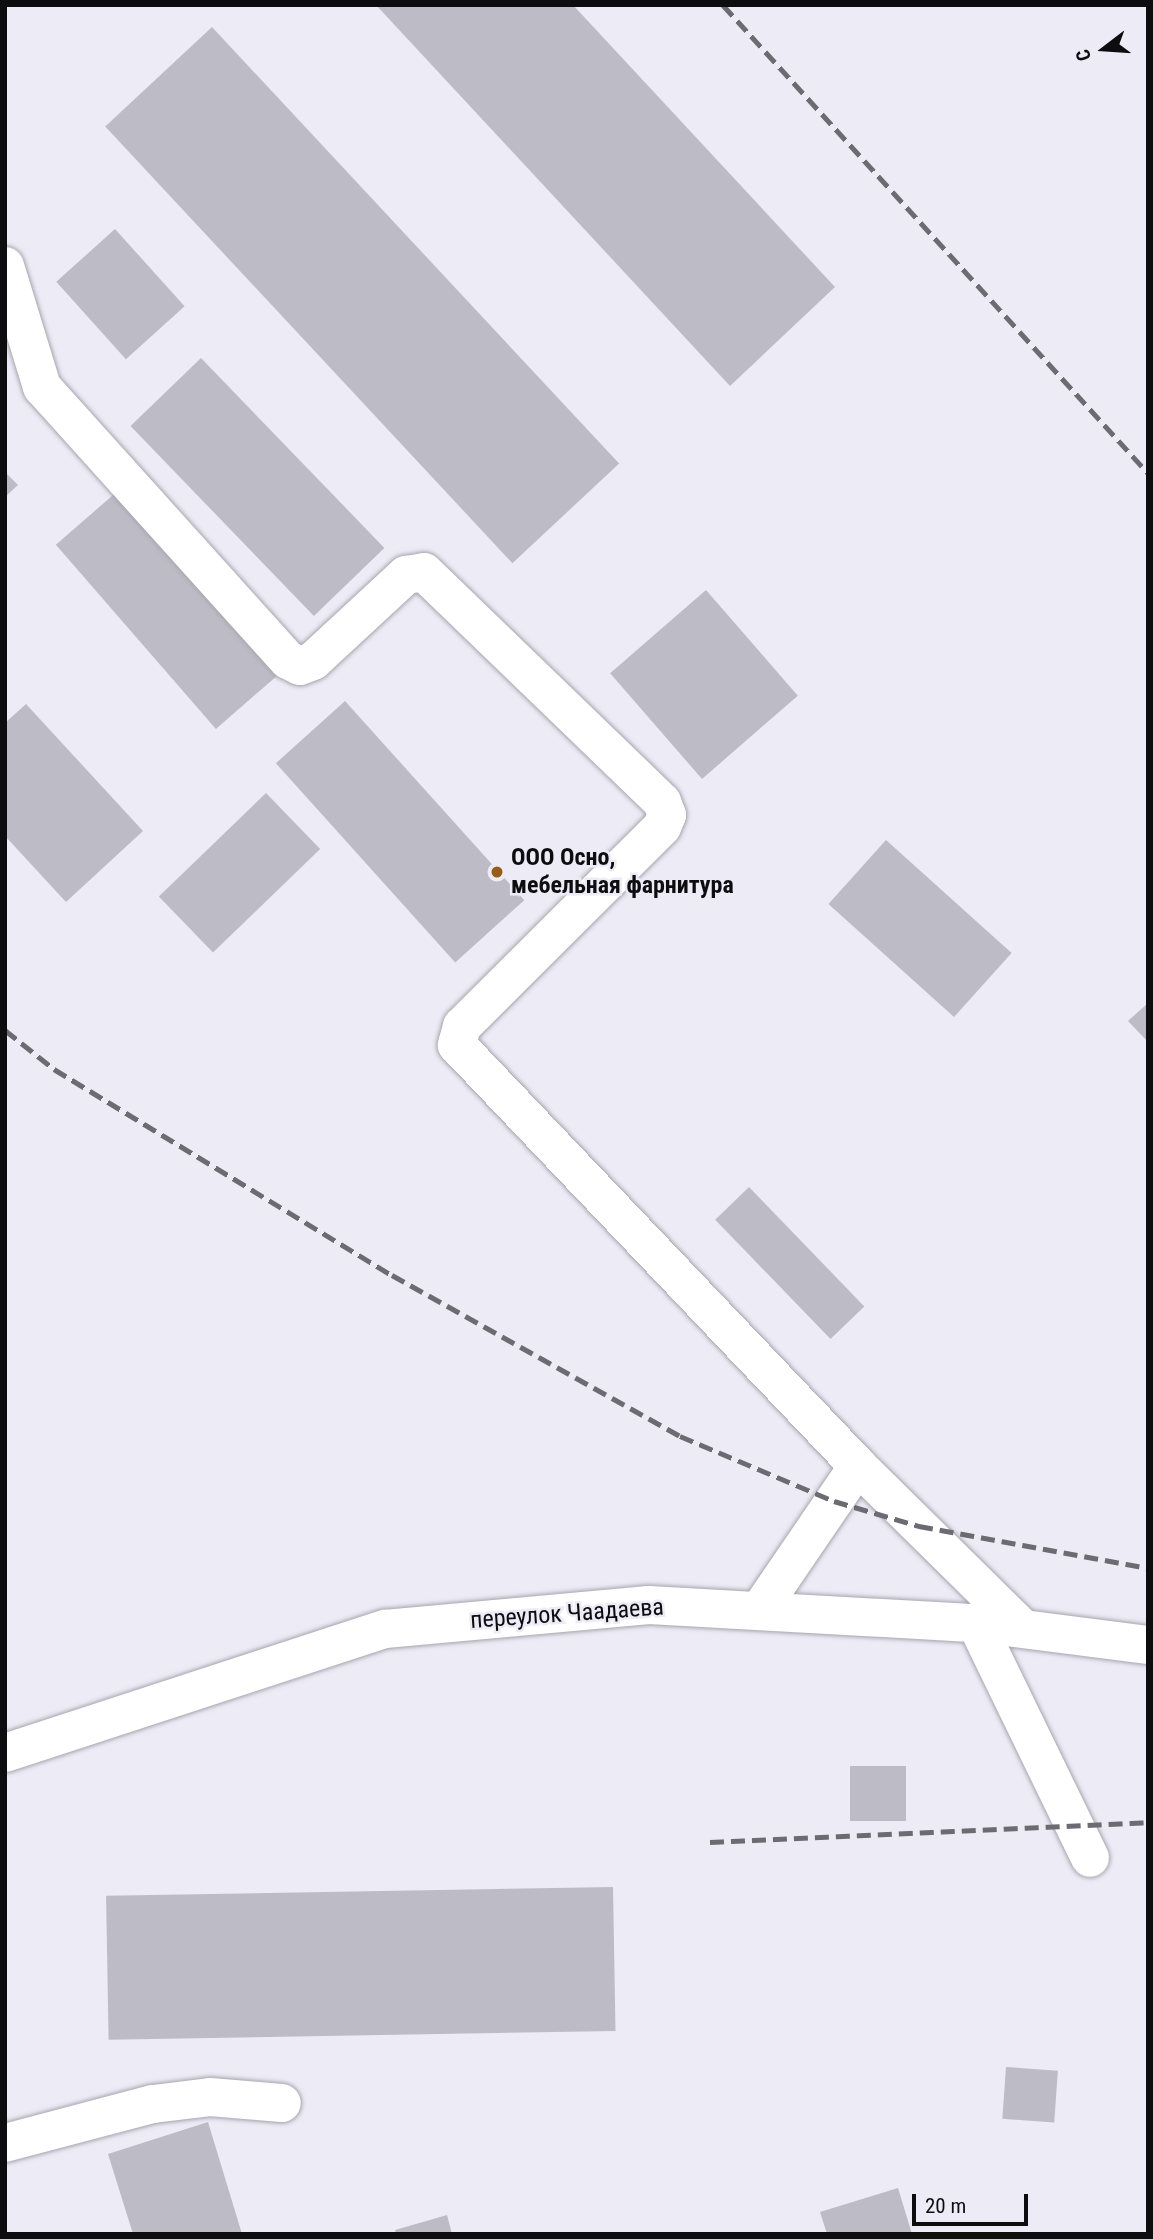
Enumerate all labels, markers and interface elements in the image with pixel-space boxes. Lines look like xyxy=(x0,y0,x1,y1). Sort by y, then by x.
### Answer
north arrow xyxy=(1069,14,1139,84)
text: С xyxy=(1071,47,1096,64)
place label: ООО Осно, мебельная фарнитура xyxy=(511,844,734,900)
marker: ООО Осно, мебельная фарнитура xyxy=(489,864,505,880)
street label: переулок Чаадаева xyxy=(469,1593,665,1635)
scale bar xyxy=(915,2180,1030,2224)
text: 20 m xyxy=(925,2194,966,2218)

